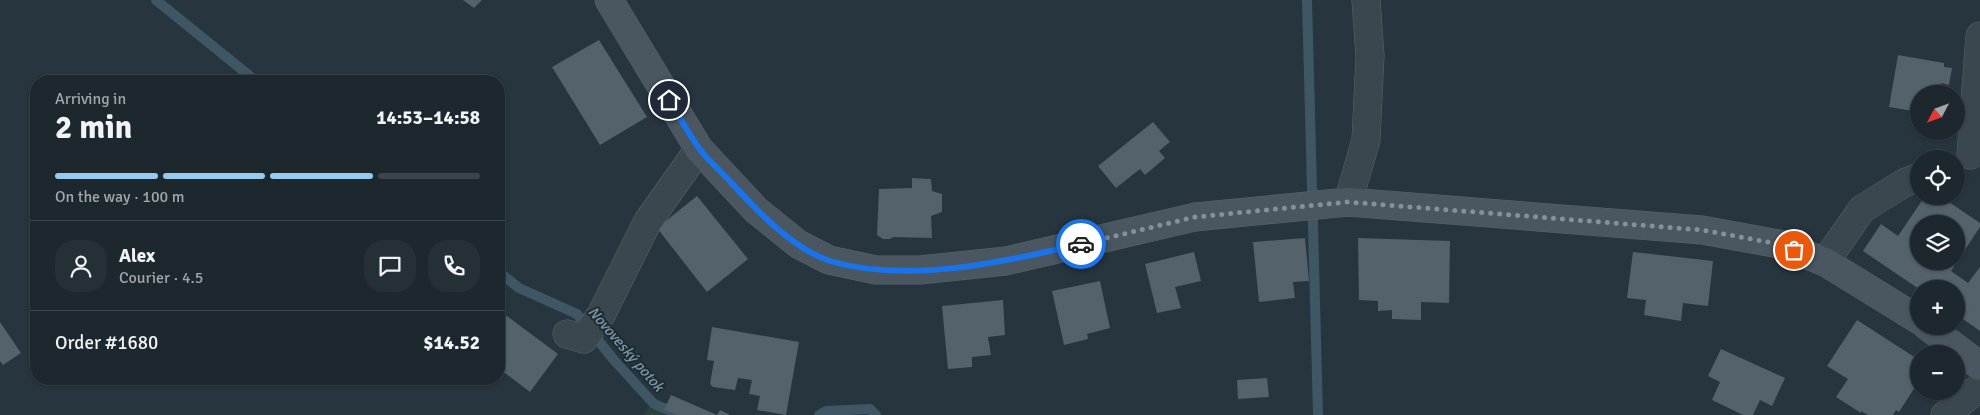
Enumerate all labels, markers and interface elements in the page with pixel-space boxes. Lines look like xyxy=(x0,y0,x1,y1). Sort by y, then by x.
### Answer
pin xyxy=(648,79,690,121)
north arrow xyxy=(1910,85,1965,140)
map controls xyxy=(1910,85,1965,400)
icon: home xyxy=(655,86,683,114)
text: Arriving in xyxy=(55,89,126,109)
text: 14:53–14:58 xyxy=(376,106,480,130)
text: 2 min xyxy=(55,108,132,147)
button: locate xyxy=(1910,150,1965,205)
text: On the way · 100 m xyxy=(55,187,185,207)
button: layers xyxy=(1910,215,1965,270)
courier xyxy=(1056,219,1106,269)
pin xyxy=(1773,229,1815,271)
icon: car xyxy=(1067,230,1095,258)
icon: bag xyxy=(1780,236,1808,264)
button: person xyxy=(55,240,107,292)
button: chat xyxy=(364,240,416,292)
button: phone xyxy=(428,240,480,292)
text: Alex xyxy=(119,244,155,268)
text: Courier · 4.5 xyxy=(119,268,203,288)
button: + xyxy=(1910,280,1965,335)
water label: Novoveský potok xyxy=(584,303,669,396)
text: Order #1680 xyxy=(55,331,158,355)
text: $14.52 xyxy=(423,331,480,355)
button: − xyxy=(1910,345,1965,400)

